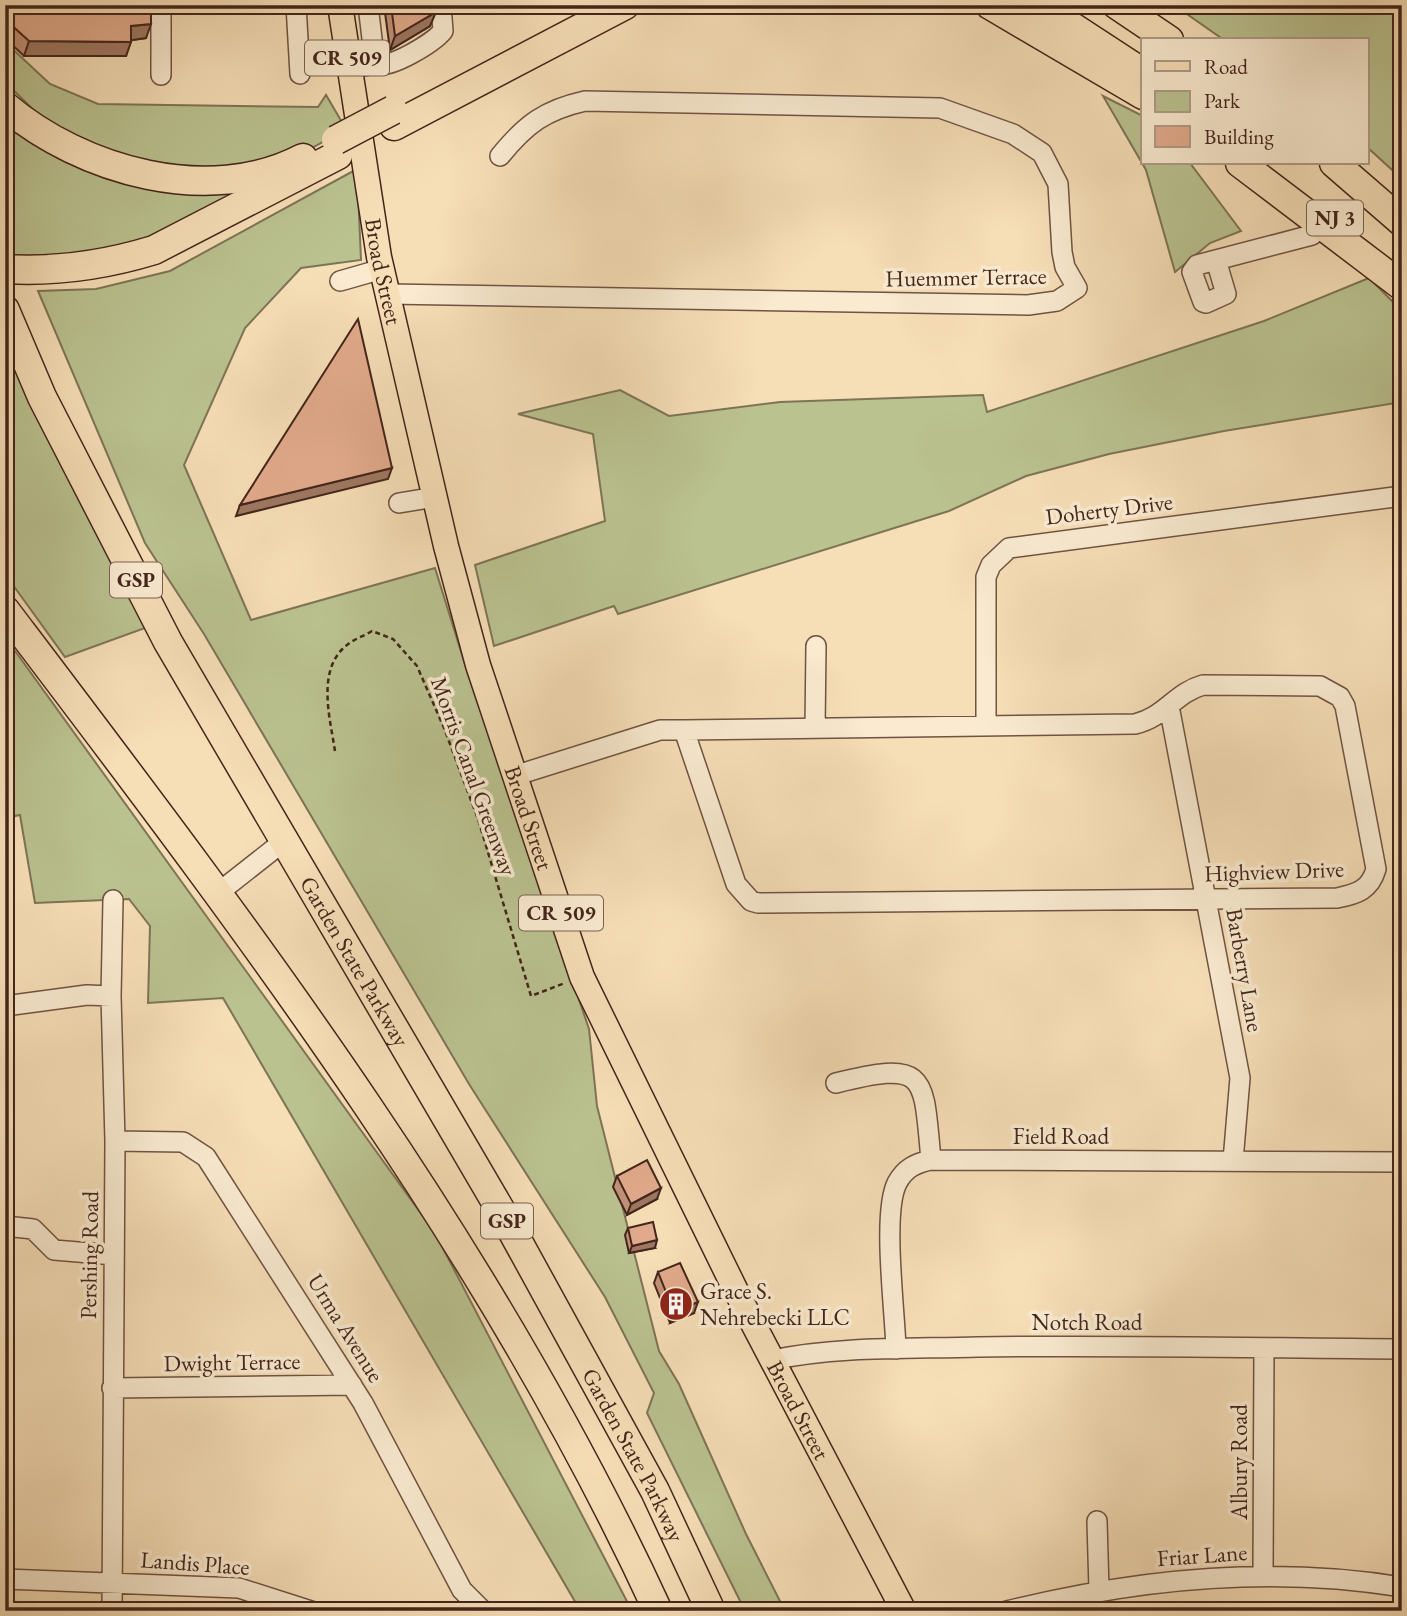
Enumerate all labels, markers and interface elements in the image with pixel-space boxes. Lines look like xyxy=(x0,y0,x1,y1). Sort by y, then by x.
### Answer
legend xyxy=(1141,38,1368,164)
road number: CR 509 xyxy=(305,41,389,76)
text: Road xyxy=(1204,53,1248,80)
text: Park xyxy=(1204,87,1241,114)
text: Building xyxy=(1204,123,1274,150)
road number: NJ 3 xyxy=(1307,200,1363,235)
street label: Broad Street xyxy=(358,216,409,328)
street label: Huemmer Terrace xyxy=(885,261,1047,293)
street label: Doherty Drive xyxy=(1044,486,1174,532)
road number: GSP xyxy=(110,562,162,598)
street label: Morris Canal Greenway xyxy=(424,672,524,881)
street label: Broad Street xyxy=(498,762,561,875)
street label: Highview Drive xyxy=(1204,854,1344,888)
street label: Garden State Parkway xyxy=(293,871,417,1053)
road number: CR 509 xyxy=(519,895,603,930)
street label: Barberry Lane xyxy=(1219,906,1271,1034)
street label: Field Road xyxy=(1013,1121,1109,1151)
street label: Pershing Road xyxy=(73,1190,105,1319)
road number: GSP xyxy=(481,1204,533,1238)
street label: Urma Avenue xyxy=(301,1268,391,1388)
place label: Grace S. Nehrebecki LLC xyxy=(700,1276,850,1332)
building icon: Grace S. Nehrebecki LLC xyxy=(657,1285,695,1323)
street label: Notch Road xyxy=(1032,1307,1143,1337)
street label: Dwight Terrace xyxy=(163,1346,301,1378)
street label: Broad Street xyxy=(760,1355,837,1466)
street label: Garden State Parkway xyxy=(575,1363,692,1548)
street label: Albury Road xyxy=(1224,1404,1254,1521)
street label: Friar Lane xyxy=(1156,1537,1248,1573)
street label: Landis Place xyxy=(139,1544,251,1582)

